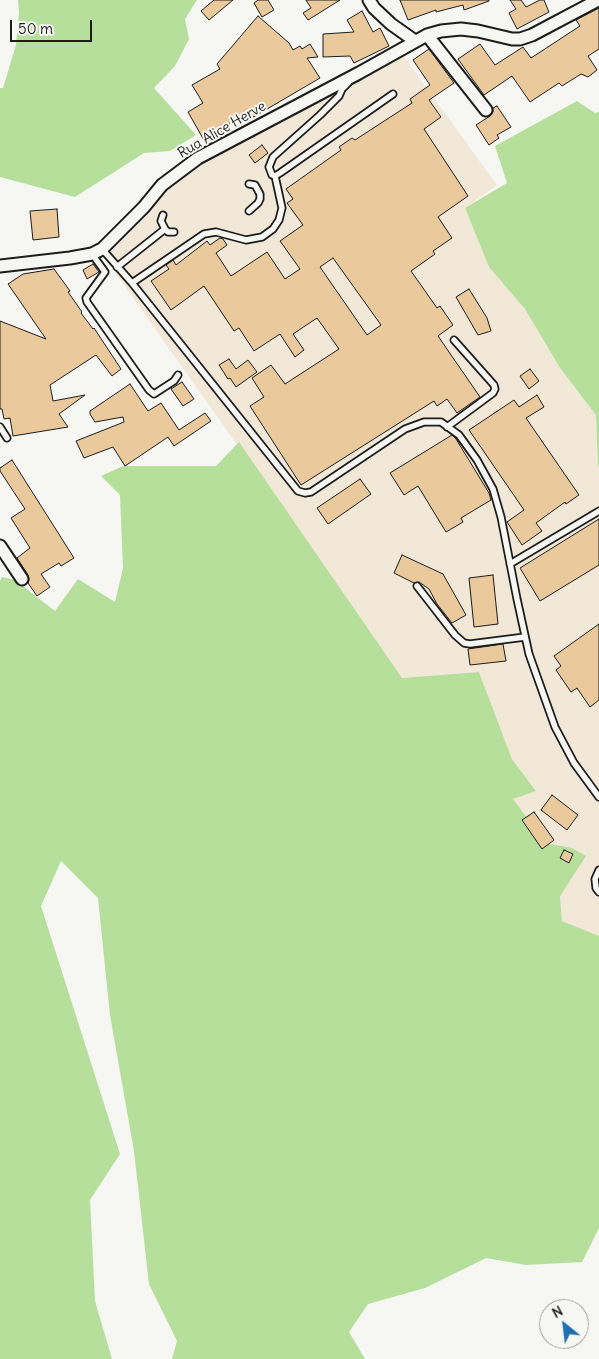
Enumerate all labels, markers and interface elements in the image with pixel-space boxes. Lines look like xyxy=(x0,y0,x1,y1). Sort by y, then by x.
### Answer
scale bar xyxy=(12,10,95,42)
text: 50 m xyxy=(18,19,53,38)
street label: Rua Alice Herve xyxy=(175,98,269,162)
north arrow xyxy=(539,1299,589,1349)
text: N xyxy=(549,1302,566,1322)

